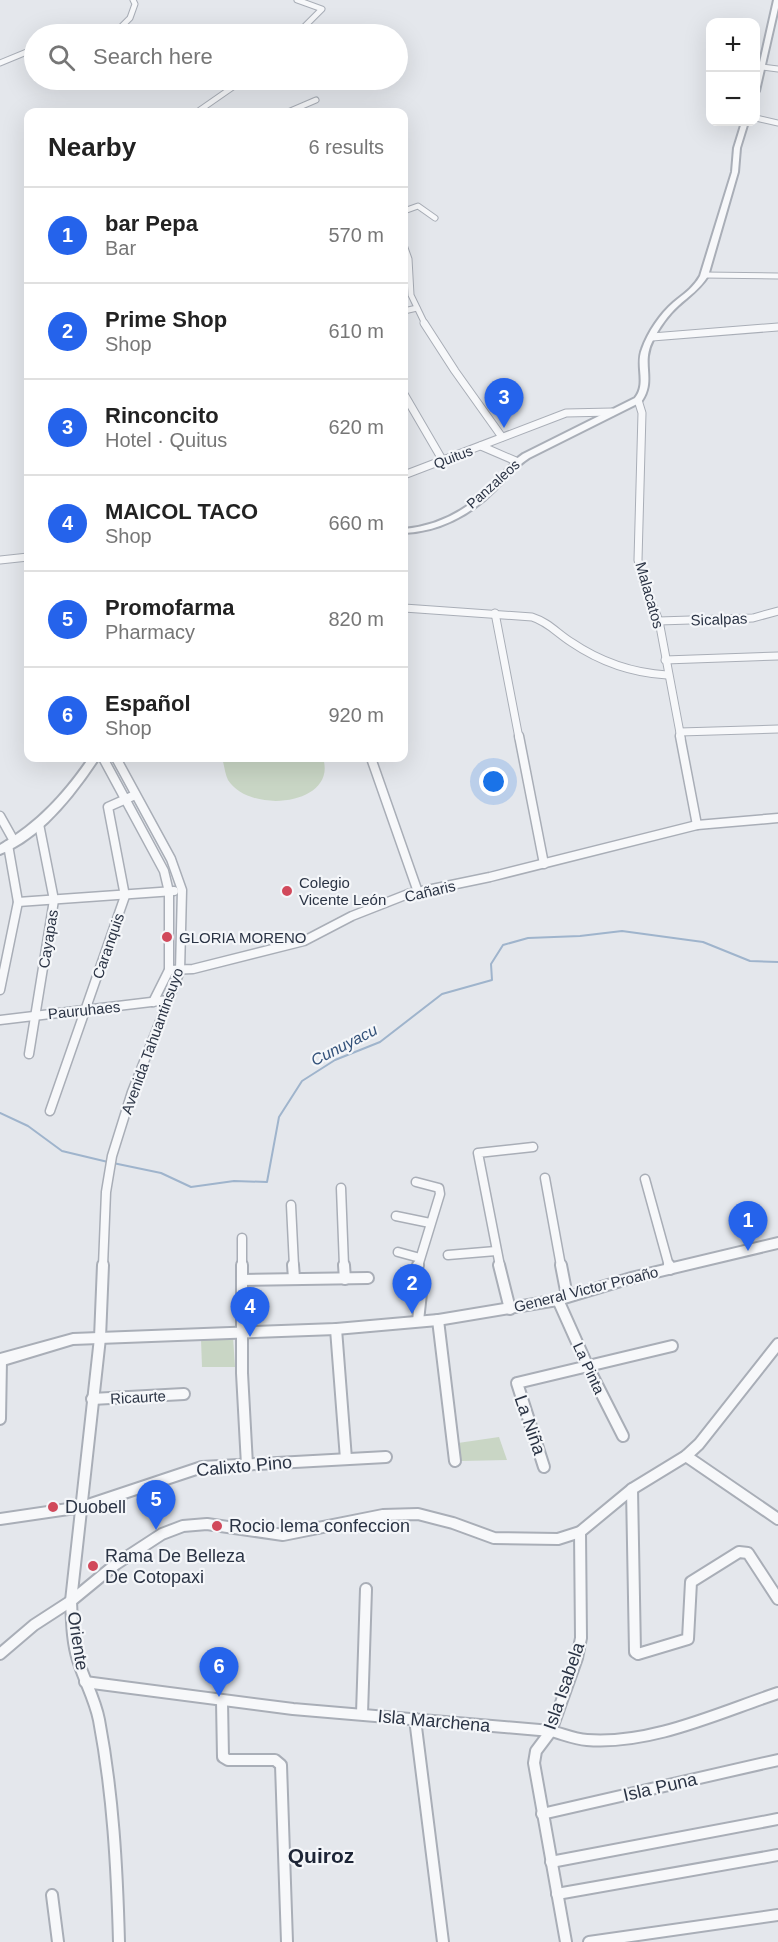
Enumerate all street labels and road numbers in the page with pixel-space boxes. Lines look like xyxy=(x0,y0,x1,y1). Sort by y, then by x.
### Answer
street label: Quitus xyxy=(431,442,475,472)
street label: Panzaleos xyxy=(463,456,523,512)
street label: Malacatos xyxy=(632,560,668,630)
street label: Sicalpas xyxy=(690,610,748,628)
street label: Cañaris xyxy=(403,877,457,905)
street label: Cayapas xyxy=(35,908,61,970)
street label: Caranquis xyxy=(89,911,127,981)
street label: Avenida Tahuantinsuyo xyxy=(118,965,186,1117)
street label: Pauruhaes xyxy=(47,998,121,1022)
street label: General Victor Proaño xyxy=(512,1263,660,1315)
street label: La Pinta xyxy=(570,1339,609,1397)
street label: Ricaurte xyxy=(110,1387,166,1407)
street label: La Niña xyxy=(510,1392,550,1459)
street label: Calixto Pino xyxy=(195,1452,293,1480)
street label: Oriente xyxy=(64,1610,92,1672)
street label: Isla Isabela xyxy=(540,1639,589,1732)
street label: Isla Marchena xyxy=(377,1706,492,1736)
street label: Isla Puna xyxy=(621,1769,700,1805)

